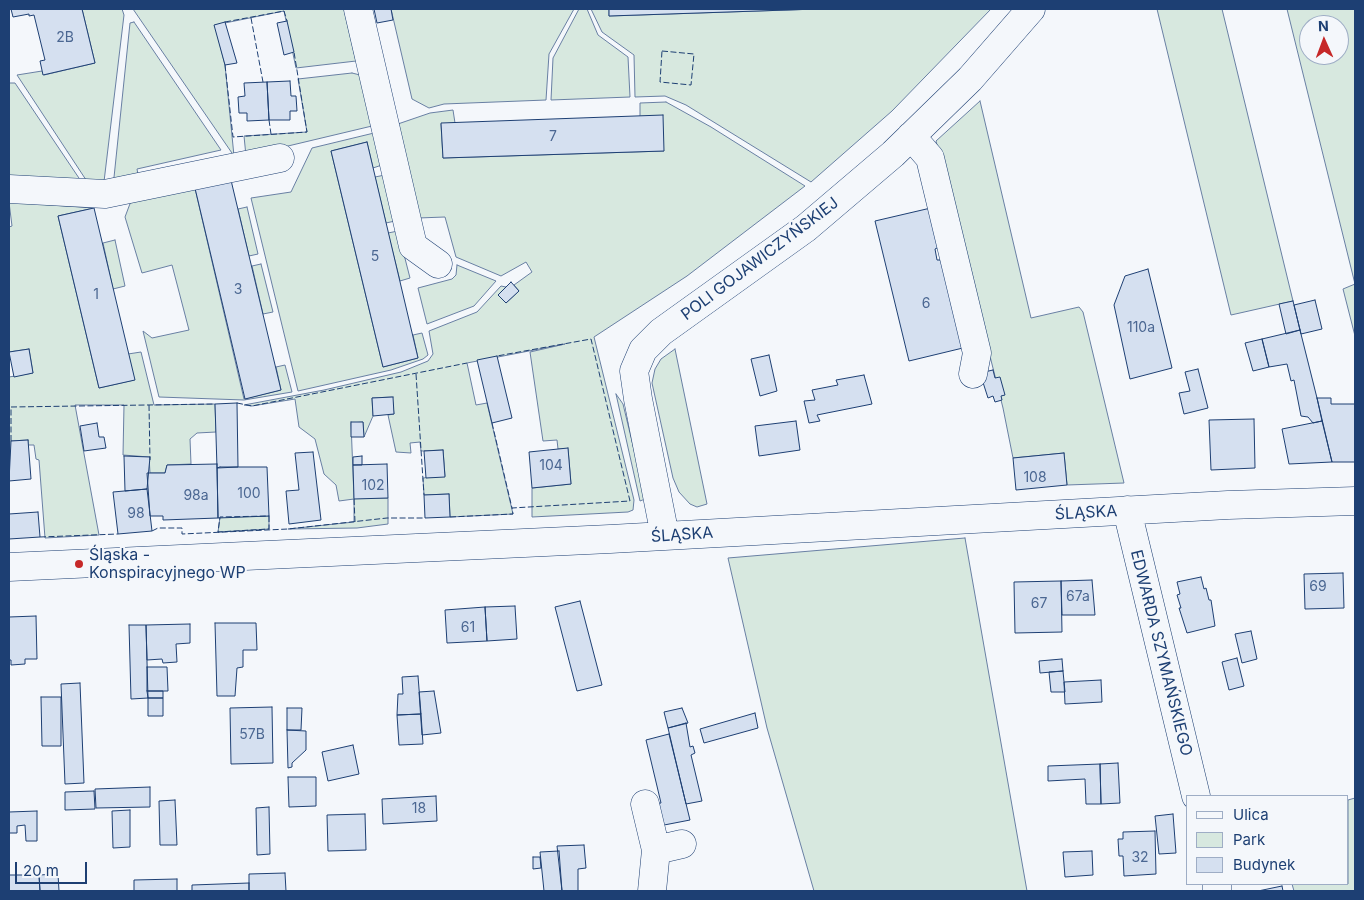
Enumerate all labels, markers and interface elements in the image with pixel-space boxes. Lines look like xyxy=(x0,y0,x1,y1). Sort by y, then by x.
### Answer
north arrow xyxy=(1299,15,1349,65)
text: N xyxy=(1318,17,1329,34)
house number: 2B xyxy=(56,30,74,46)
house number: 7 xyxy=(549,129,557,145)
street label: POLI GOJAWICZYŃSKIEJ xyxy=(677,193,843,325)
house number: 5 xyxy=(371,249,379,265)
house number: 3 xyxy=(234,282,242,298)
house number: 1 xyxy=(93,287,99,303)
house number: 6 xyxy=(922,296,930,312)
house number: 110a xyxy=(1127,320,1155,336)
house number: 104 xyxy=(539,458,563,474)
house number: 108 xyxy=(1023,470,1047,486)
house number: 102 xyxy=(361,478,385,494)
house number: 100 xyxy=(237,486,261,502)
house number: 98a xyxy=(183,488,209,504)
street label: ŚLĄSKA xyxy=(1054,502,1118,524)
house number: 98 xyxy=(127,506,145,522)
street label: ŚLĄSKA xyxy=(650,523,714,547)
place label: Śląska - Konspiracyjnego WP xyxy=(89,545,246,583)
street label: EDWARDA SZYMAŃSKIEGO xyxy=(1126,548,1196,758)
marker: Śląska - Konspiracyjnego WP xyxy=(73,558,85,570)
house number: 69 xyxy=(1309,579,1327,595)
house number: 67a xyxy=(1066,589,1090,605)
house number: 67 xyxy=(1031,596,1047,612)
house number: 61 xyxy=(461,620,475,636)
house number: 57B xyxy=(239,727,265,743)
legend xyxy=(1186,795,1349,885)
house number: 18 xyxy=(412,801,426,817)
text: Ulica xyxy=(1233,805,1269,824)
text: Park xyxy=(1233,830,1265,849)
house number: 32 xyxy=(1131,850,1149,866)
scale bar xyxy=(18,852,90,884)
text: Budynek xyxy=(1233,855,1295,874)
text: 20 m xyxy=(23,861,59,880)

